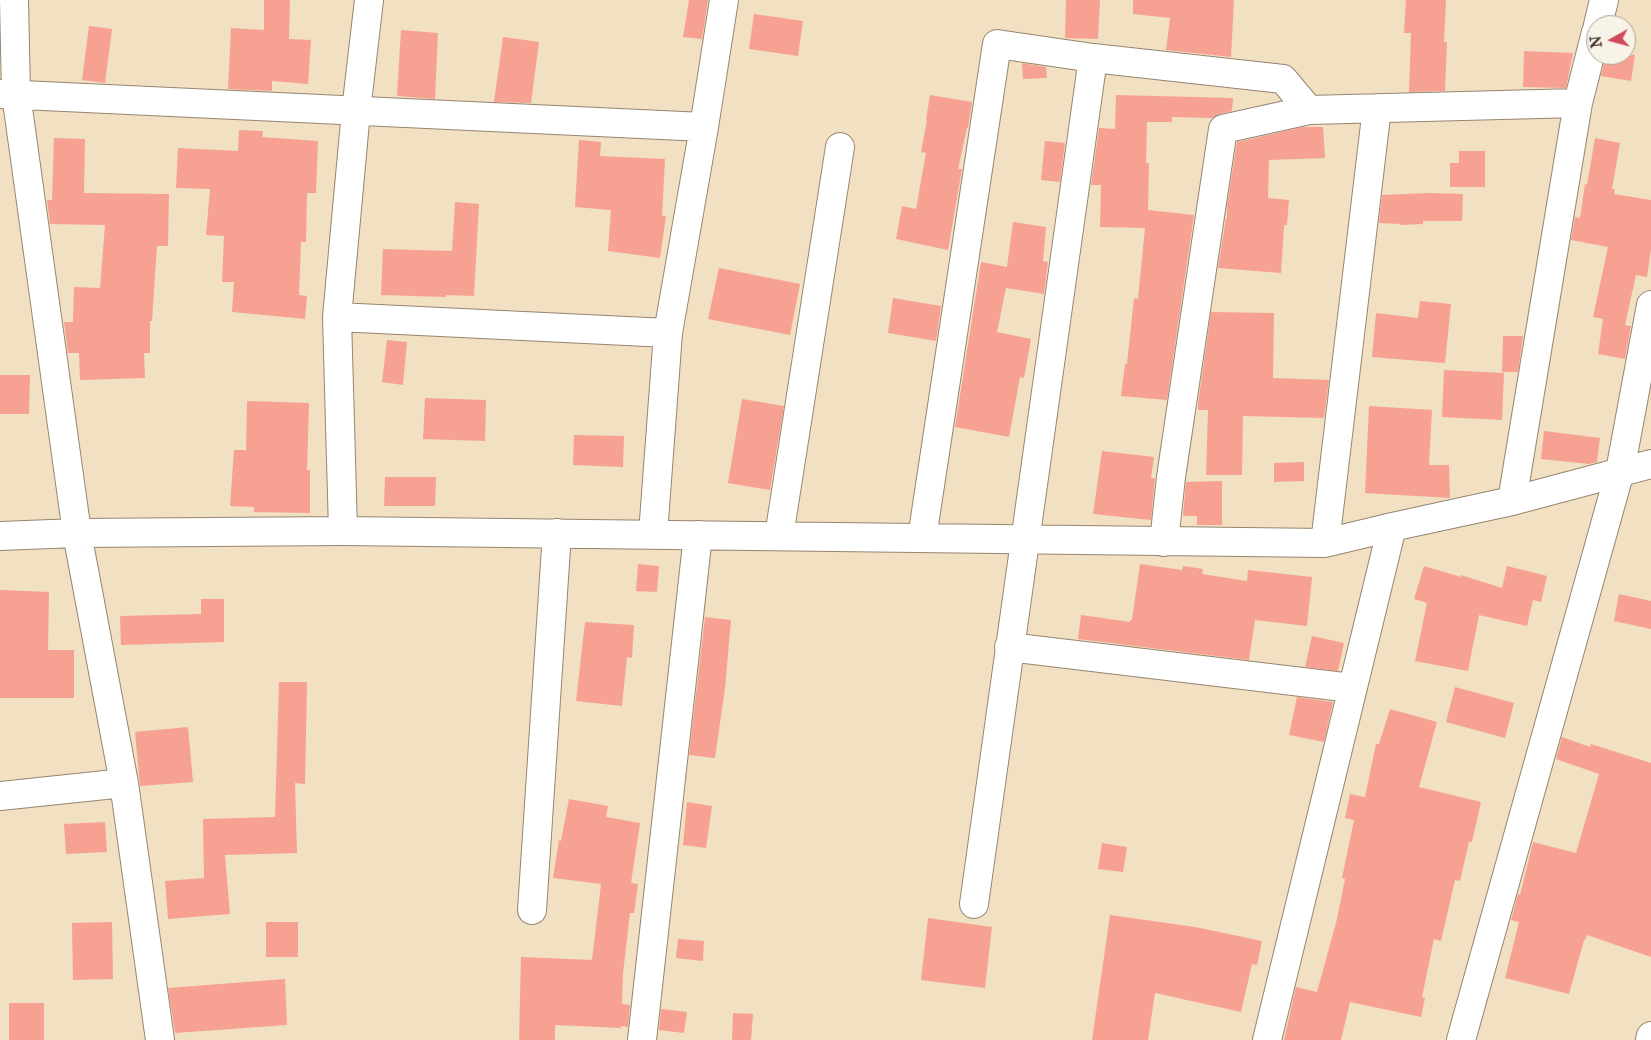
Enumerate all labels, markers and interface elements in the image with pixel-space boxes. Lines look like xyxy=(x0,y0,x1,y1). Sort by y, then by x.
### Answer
north arrow xyxy=(1586,15,1636,65)
text: N xyxy=(1587,35,1606,49)

